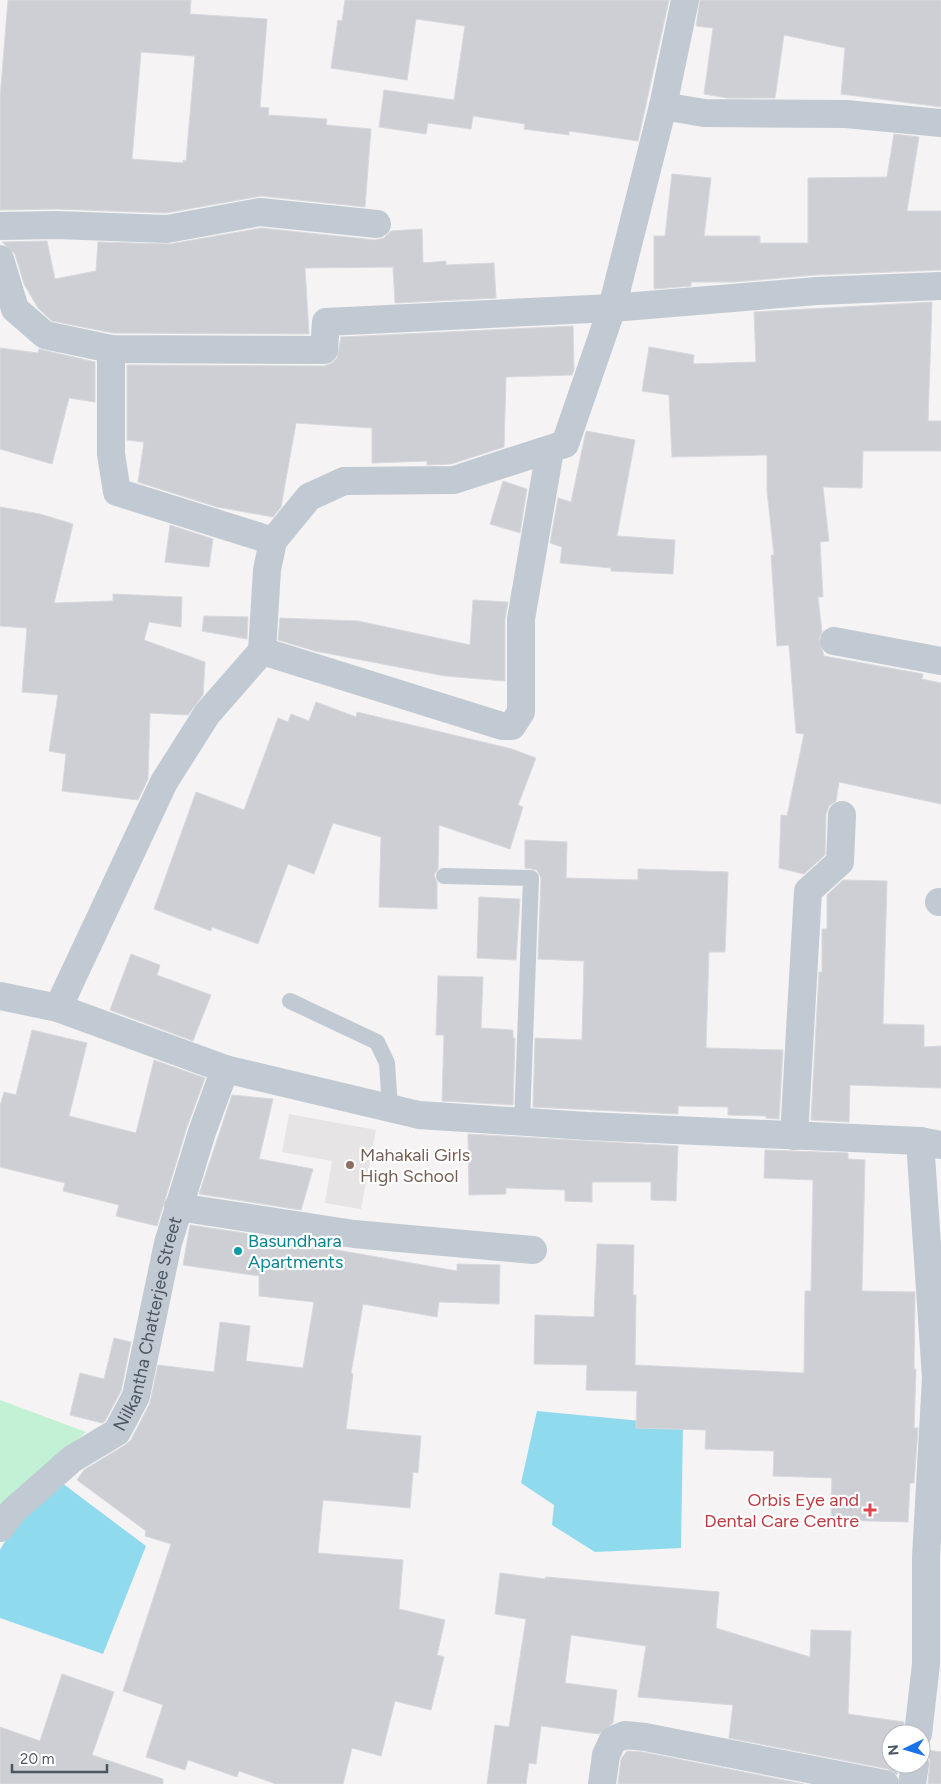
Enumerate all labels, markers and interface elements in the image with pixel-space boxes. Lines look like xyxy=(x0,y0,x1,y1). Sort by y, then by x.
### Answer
place label: Mahakali Girls High School xyxy=(360,1144,470,1187)
marker: Mahakali Girls High School xyxy=(344,1159,356,1171)
street label: Nilkantha Chatterjee Street xyxy=(109,1214,187,1435)
place label: Basundhara Apartments xyxy=(248,1230,343,1273)
marker: Basundhara Apartments xyxy=(232,1245,244,1257)
place label: Orbis Eye and Dental Care Centre xyxy=(704,1489,859,1532)
marker: Orbis Eye and Dental Care Centre xyxy=(863,1503,877,1517)
north arrow xyxy=(881,1724,931,1774)
scale bar xyxy=(12,1742,108,1774)
text: N xyxy=(885,1744,902,1756)
text: 20 m xyxy=(20,1750,54,1768)

